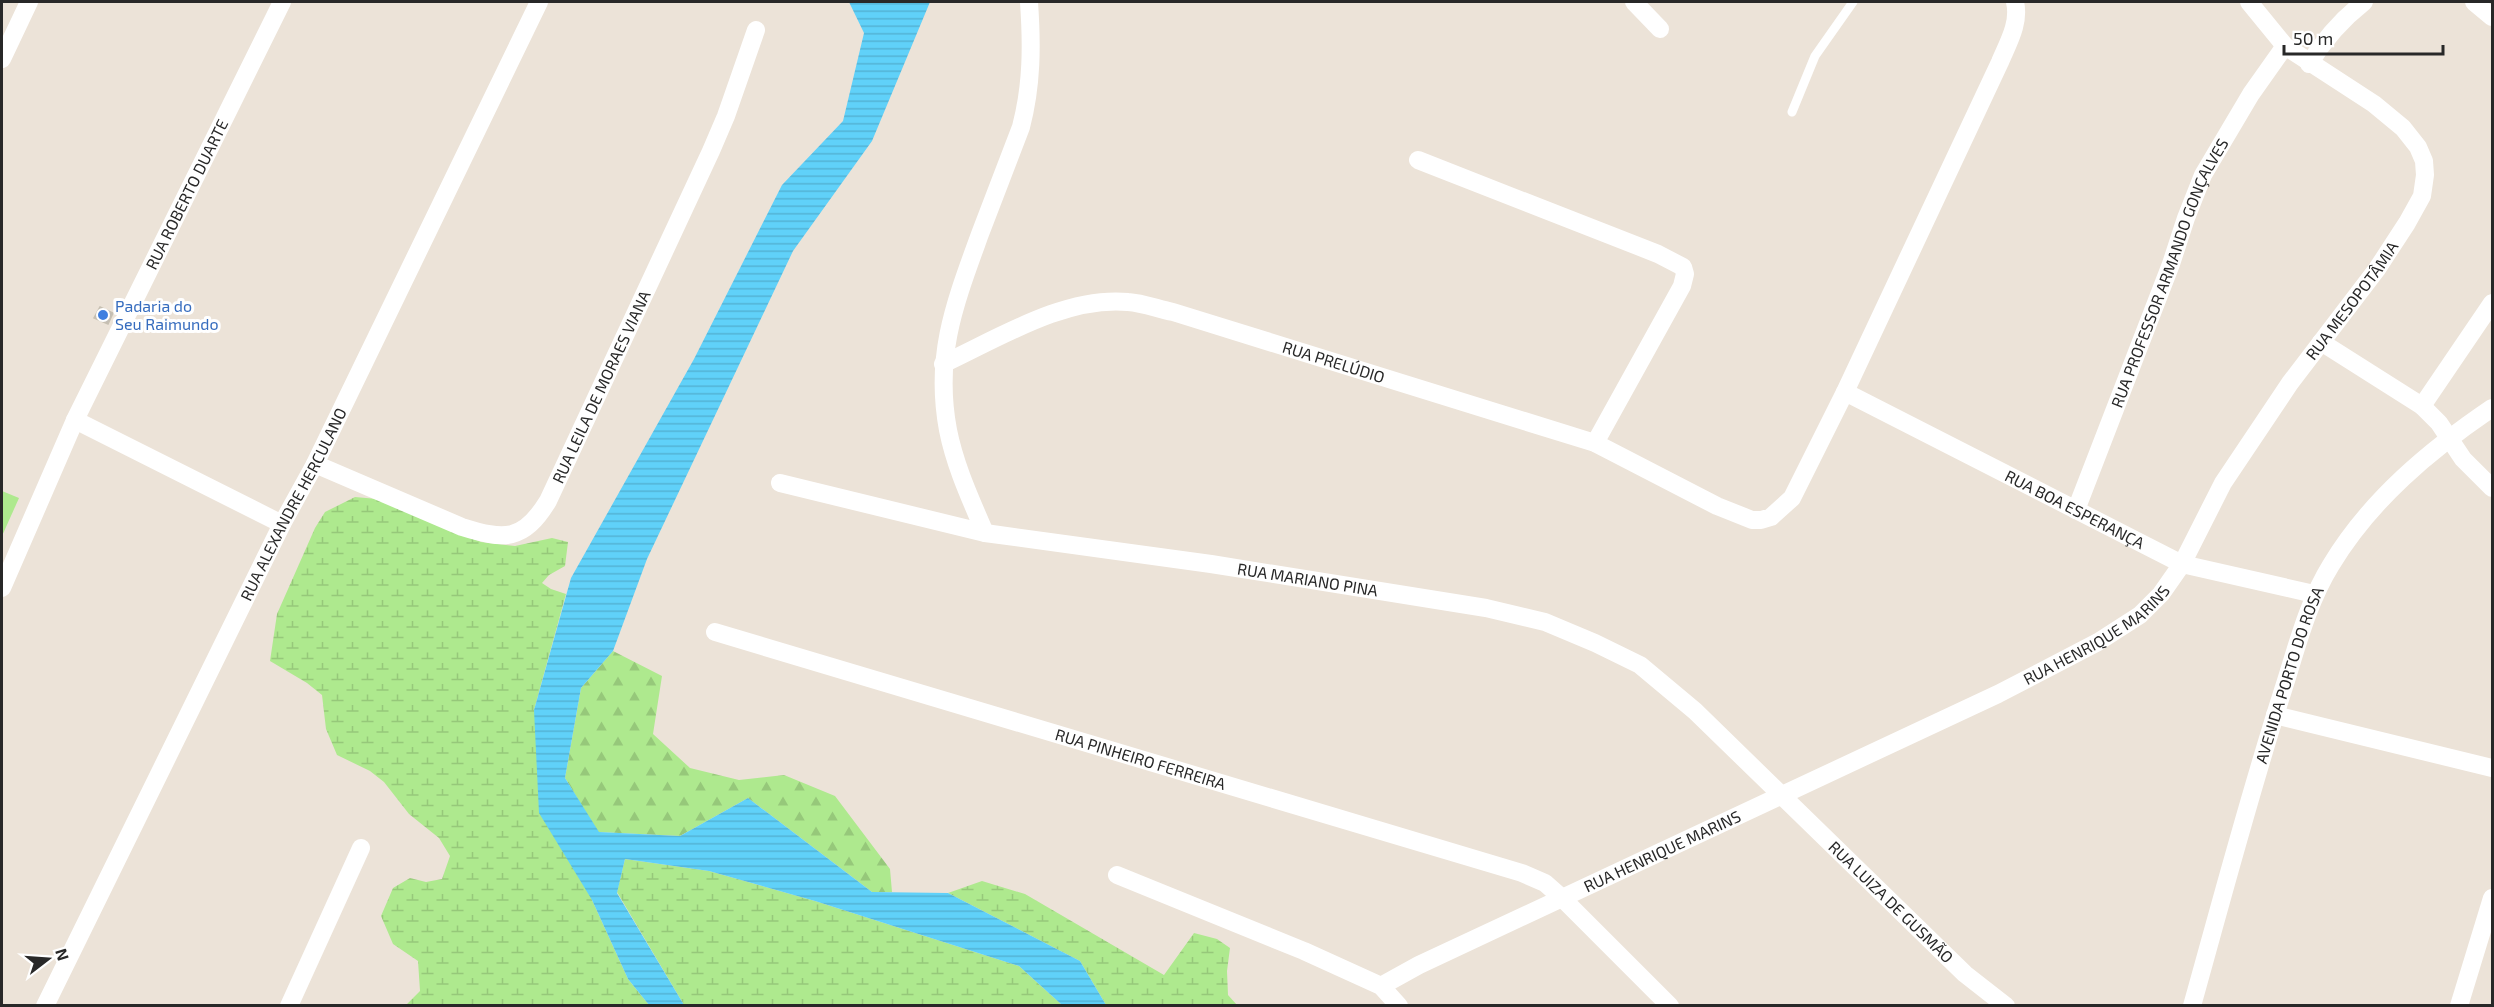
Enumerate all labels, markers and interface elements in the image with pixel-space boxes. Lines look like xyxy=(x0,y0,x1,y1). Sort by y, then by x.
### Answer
scale bar xyxy=(2284,18,2443,56)
text: 50 m xyxy=(2293,27,2333,49)
street label: RUA ROBERTO DUARTE xyxy=(141,116,232,272)
street label: RUA PROFESSOR ARMANDO GONÇALVES xyxy=(2107,135,2232,410)
street label: RUA MESOPOTÂMIA xyxy=(2301,237,2402,363)
street label: RUA LEILA DE MORAES VIANA xyxy=(548,287,654,486)
place label: Padaria do Seu Raimundo xyxy=(115,296,219,333)
marker: Padaria do Seu Raimundo xyxy=(96,308,110,322)
street label: RUA PRELÚDIO xyxy=(1280,337,1387,386)
street label: RUA ALEXANDRE HERCULANO xyxy=(236,404,350,603)
street label: RUA BOA ESPERANÇA xyxy=(2002,465,2148,552)
street label: RUA MARIANO PINA xyxy=(1236,558,1379,600)
street label: RUA HENRIQUE MARINS xyxy=(2020,581,2173,688)
street label: AVENIDA PORTO DO ROSA xyxy=(2251,583,2327,766)
street label: RUA PINHEIRO FERREIRA xyxy=(1053,724,1228,793)
street label: RUA HENRIQUE MARINS xyxy=(1581,806,1744,896)
street label: RUA LUIZA DE GUSMÃO xyxy=(1825,837,1958,966)
north arrow xyxy=(18,929,78,989)
text: N xyxy=(52,946,74,963)

